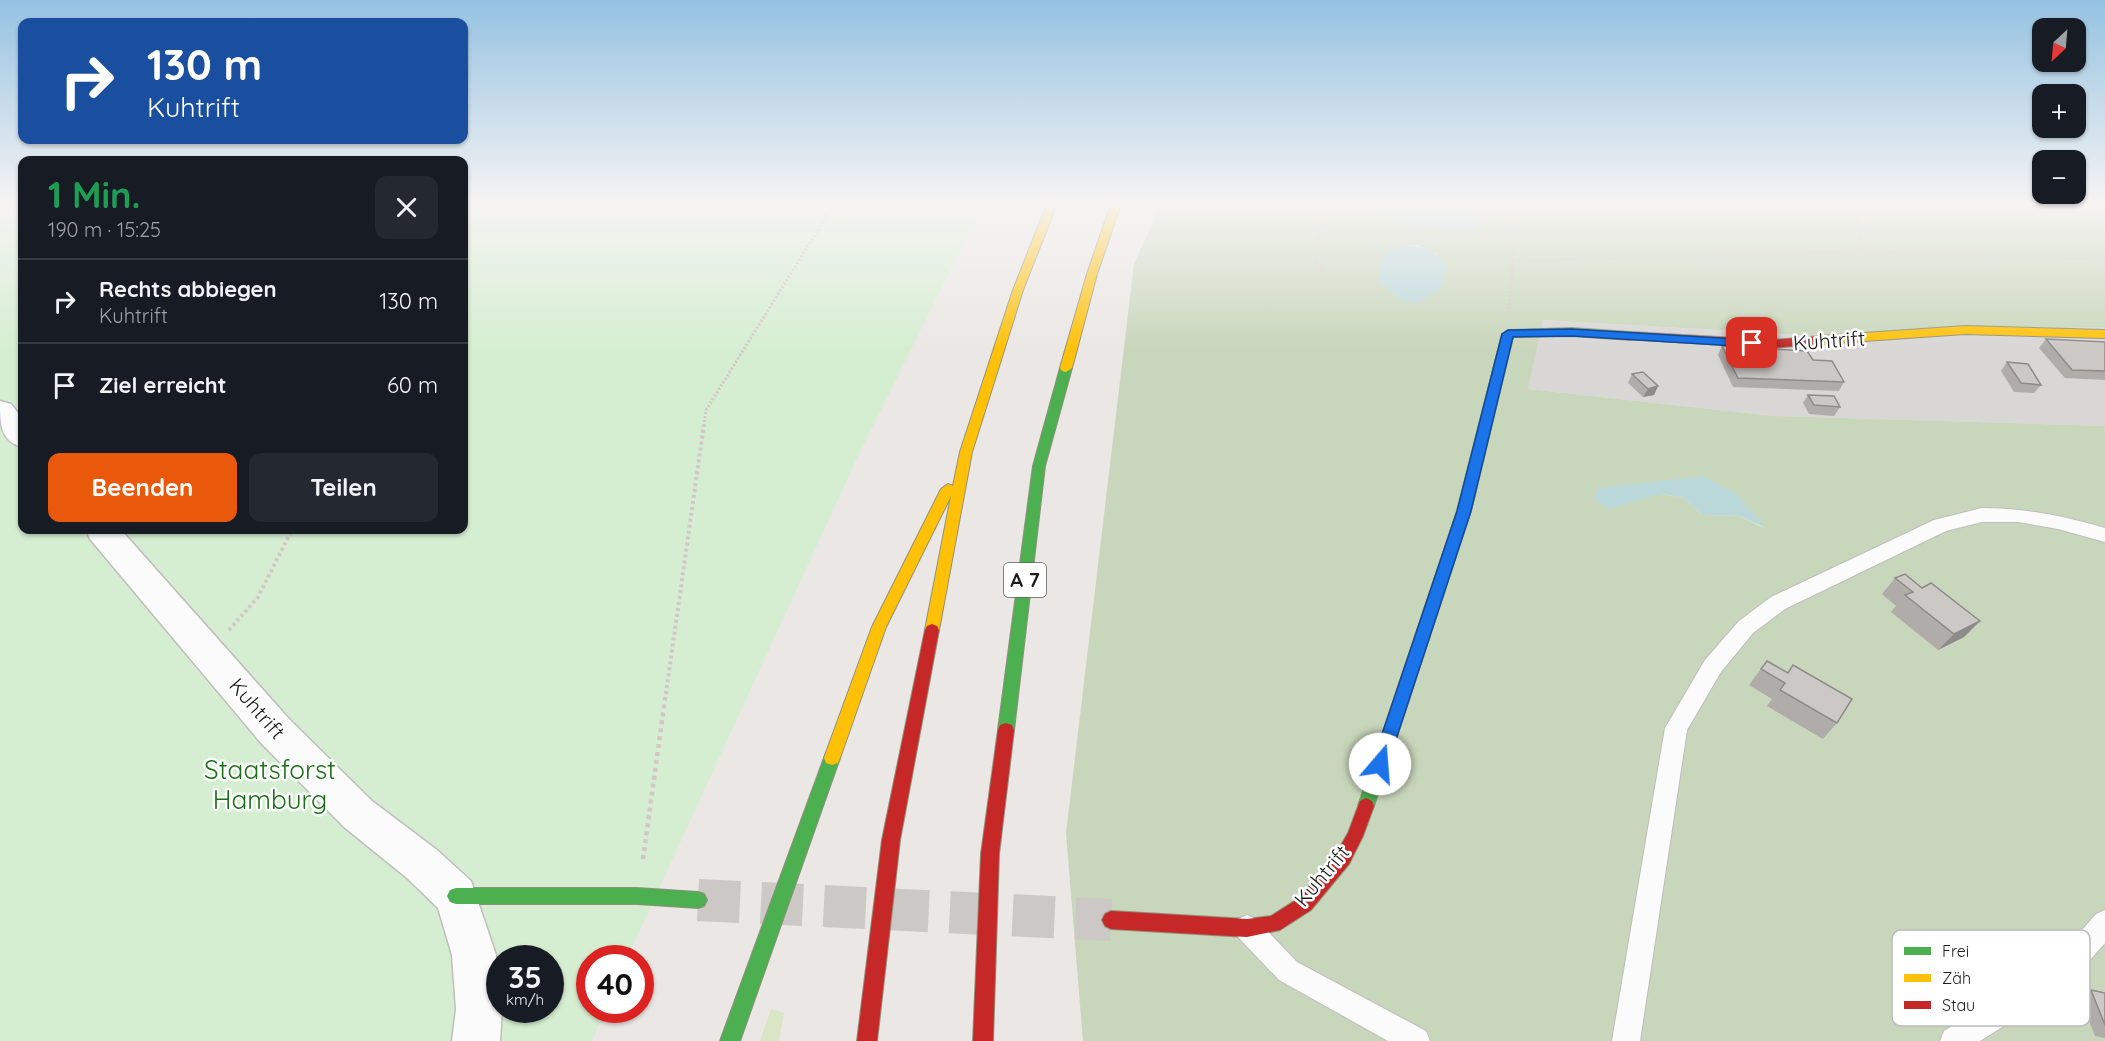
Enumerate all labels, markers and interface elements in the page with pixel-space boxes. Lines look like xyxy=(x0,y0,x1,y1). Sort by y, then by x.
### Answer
north arrow xyxy=(2032,18,2086,72)
map controls xyxy=(2032,18,2086,204)
text: 130 m xyxy=(147,38,262,91)
icon: right xyxy=(48,42,126,120)
button: + xyxy=(2032,84,2086,138)
text: Kuhtrift xyxy=(147,90,240,124)
button: − xyxy=(2032,150,2086,204)
text: 1 Min. xyxy=(48,172,140,217)
button: close xyxy=(375,176,438,239)
text: 190 m · 15:25 xyxy=(48,217,161,242)
text: Rechts abbiegen xyxy=(99,275,277,303)
icon: right xyxy=(48,285,81,318)
text: 130 m xyxy=(379,287,438,315)
text: Kuhtrift xyxy=(99,303,168,328)
pin xyxy=(1726,317,1777,368)
street label: Kuhtrift xyxy=(1792,325,1866,355)
icon: arrive xyxy=(1735,326,1768,359)
icon: arrive xyxy=(48,369,81,402)
text: Ziel erreicht xyxy=(99,371,227,399)
text: 60 m xyxy=(387,371,438,399)
button: Beenden xyxy=(48,453,237,522)
button: Teilen xyxy=(249,453,438,522)
road number: A 7 xyxy=(1004,563,1046,597)
street label: Kuhtrift xyxy=(224,673,291,744)
position arrow xyxy=(1348,732,1412,796)
park label: Staatsforst Hamburg xyxy=(204,753,336,816)
street label: Kuhtrift xyxy=(1288,839,1354,911)
legend xyxy=(1892,930,2090,1026)
text: Frei xyxy=(1942,941,1969,961)
speed limit sign: 40 xyxy=(576,945,654,1023)
text: 35 xyxy=(508,958,542,996)
text: Zäh xyxy=(1942,968,1971,988)
text: km/h xyxy=(506,990,544,1009)
text: Stau xyxy=(1942,995,1975,1015)

